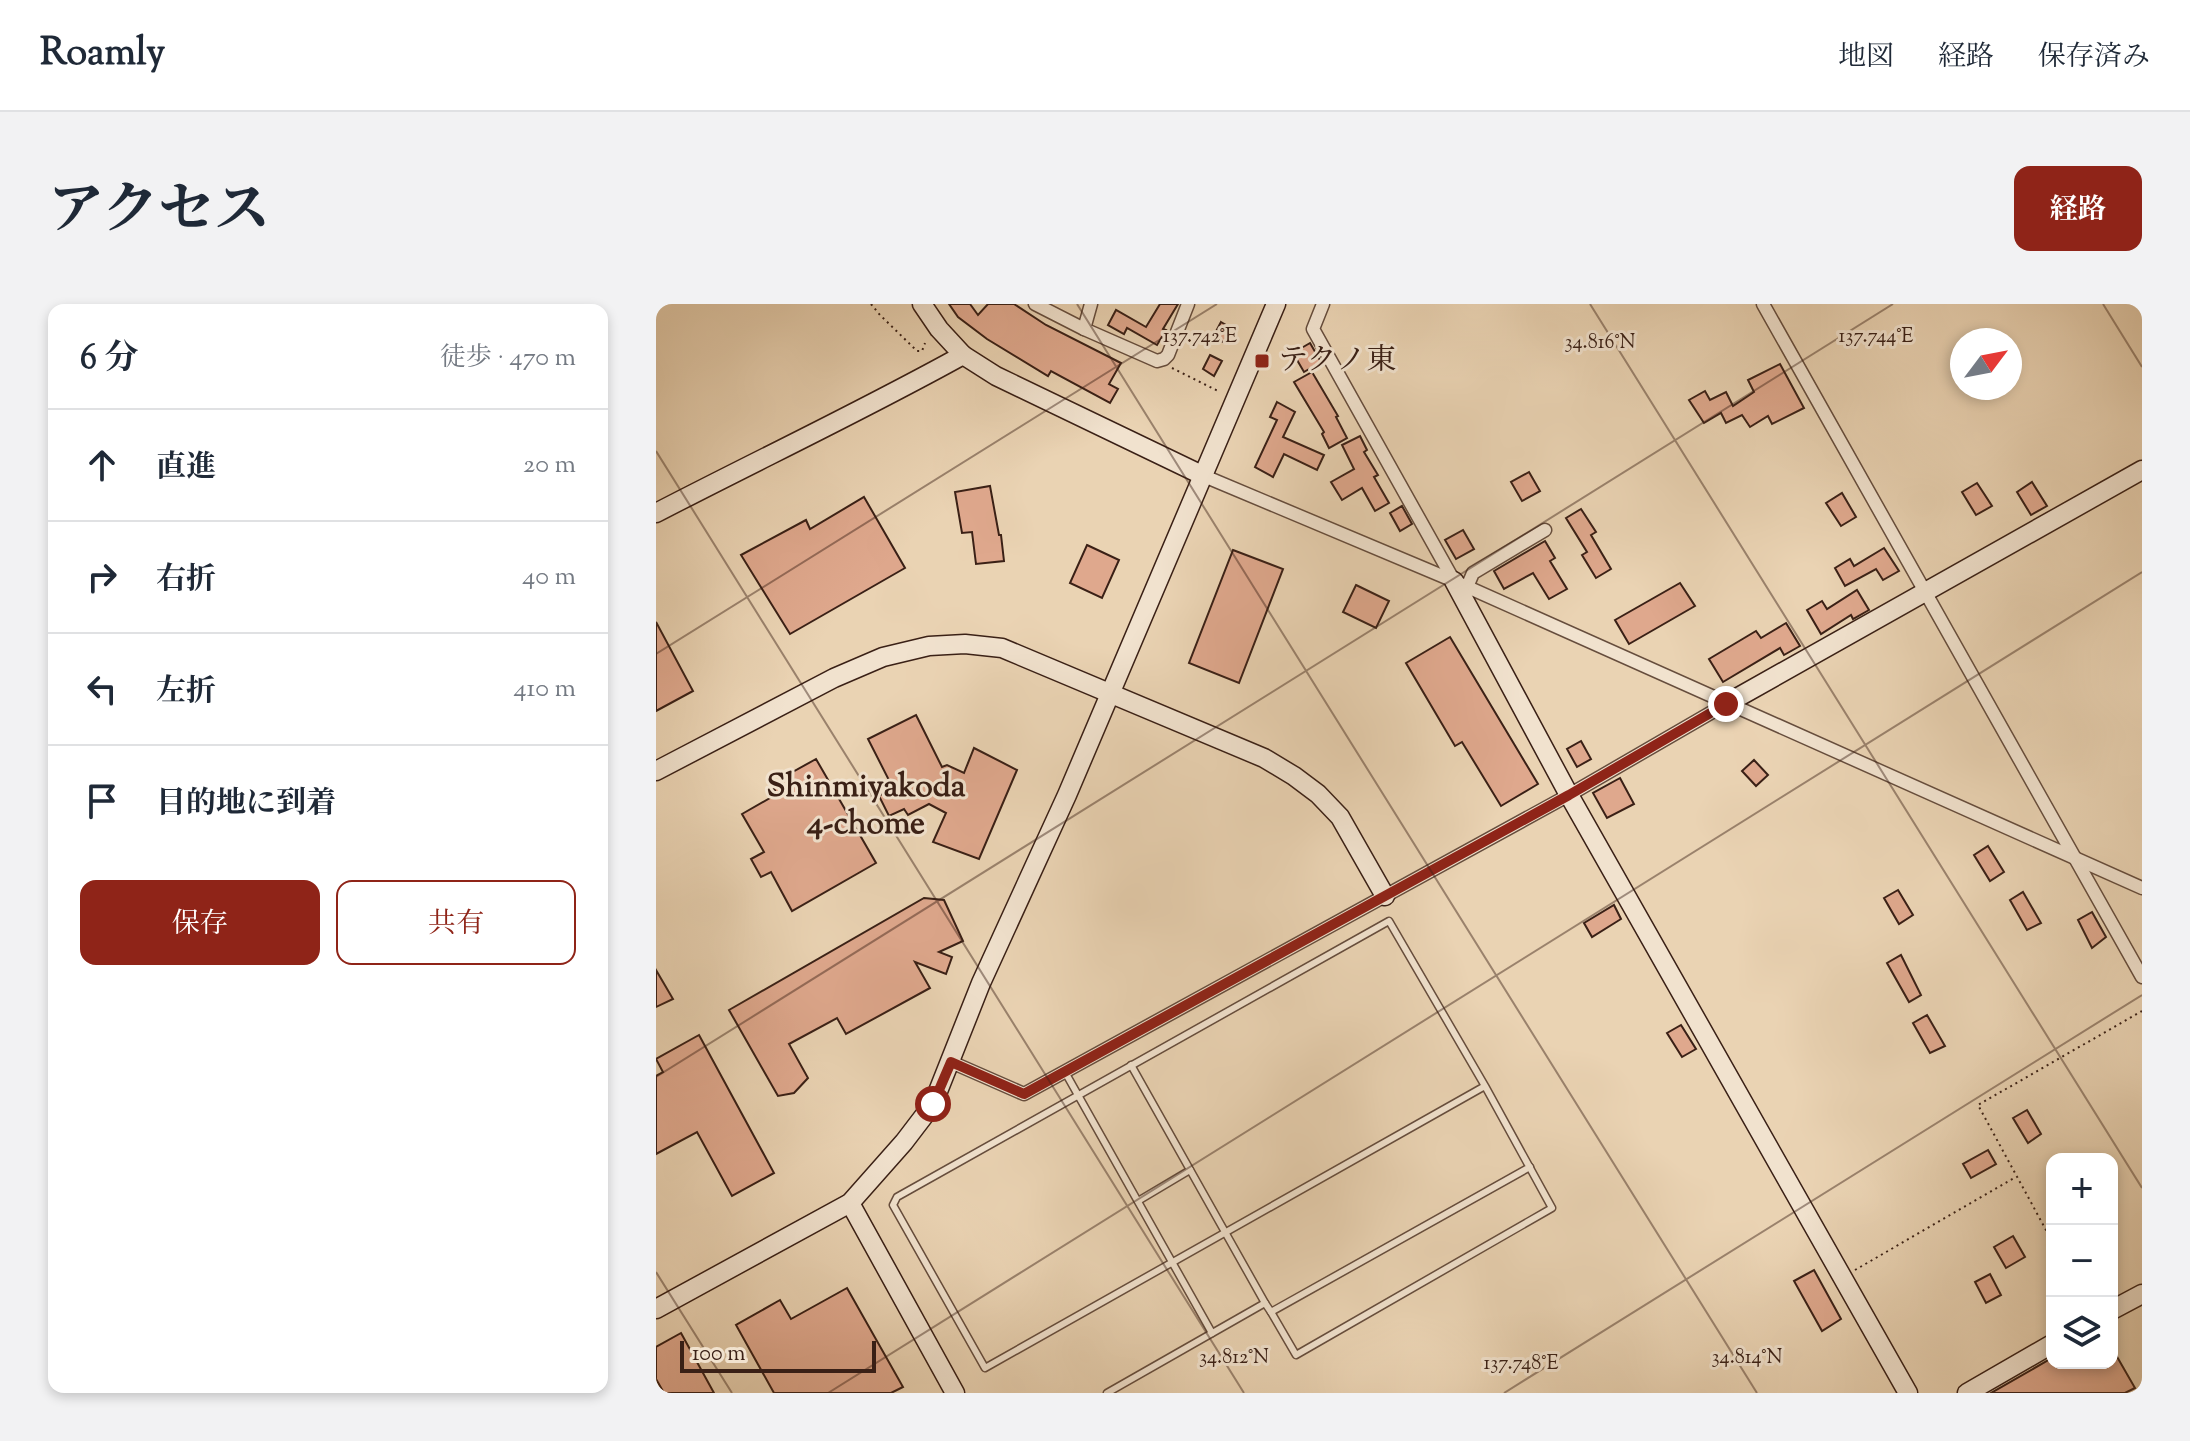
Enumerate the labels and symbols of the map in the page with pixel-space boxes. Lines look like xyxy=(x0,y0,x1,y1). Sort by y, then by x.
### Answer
text: 137.742°E xyxy=(1163,323,1237,352)
text: 137.744°E xyxy=(1839,323,1913,352)
north arrow xyxy=(1950,328,2022,400)
text: 34.816°N xyxy=(1564,329,1636,358)
place label: テクノ東 xyxy=(1278,340,1396,383)
marker: テクノ東 xyxy=(1253,352,1271,370)
route end xyxy=(1708,686,1744,722)
district label: Shinmiyakoda 4-chome xyxy=(766,765,966,848)
route start xyxy=(915,1086,951,1122)
scale bar xyxy=(680,1337,876,1373)
text: 34.812°N xyxy=(1199,1344,1269,1373)
text: 34.814°N xyxy=(1711,1344,1783,1373)
text: 137.748°E xyxy=(1483,1350,1559,1379)

